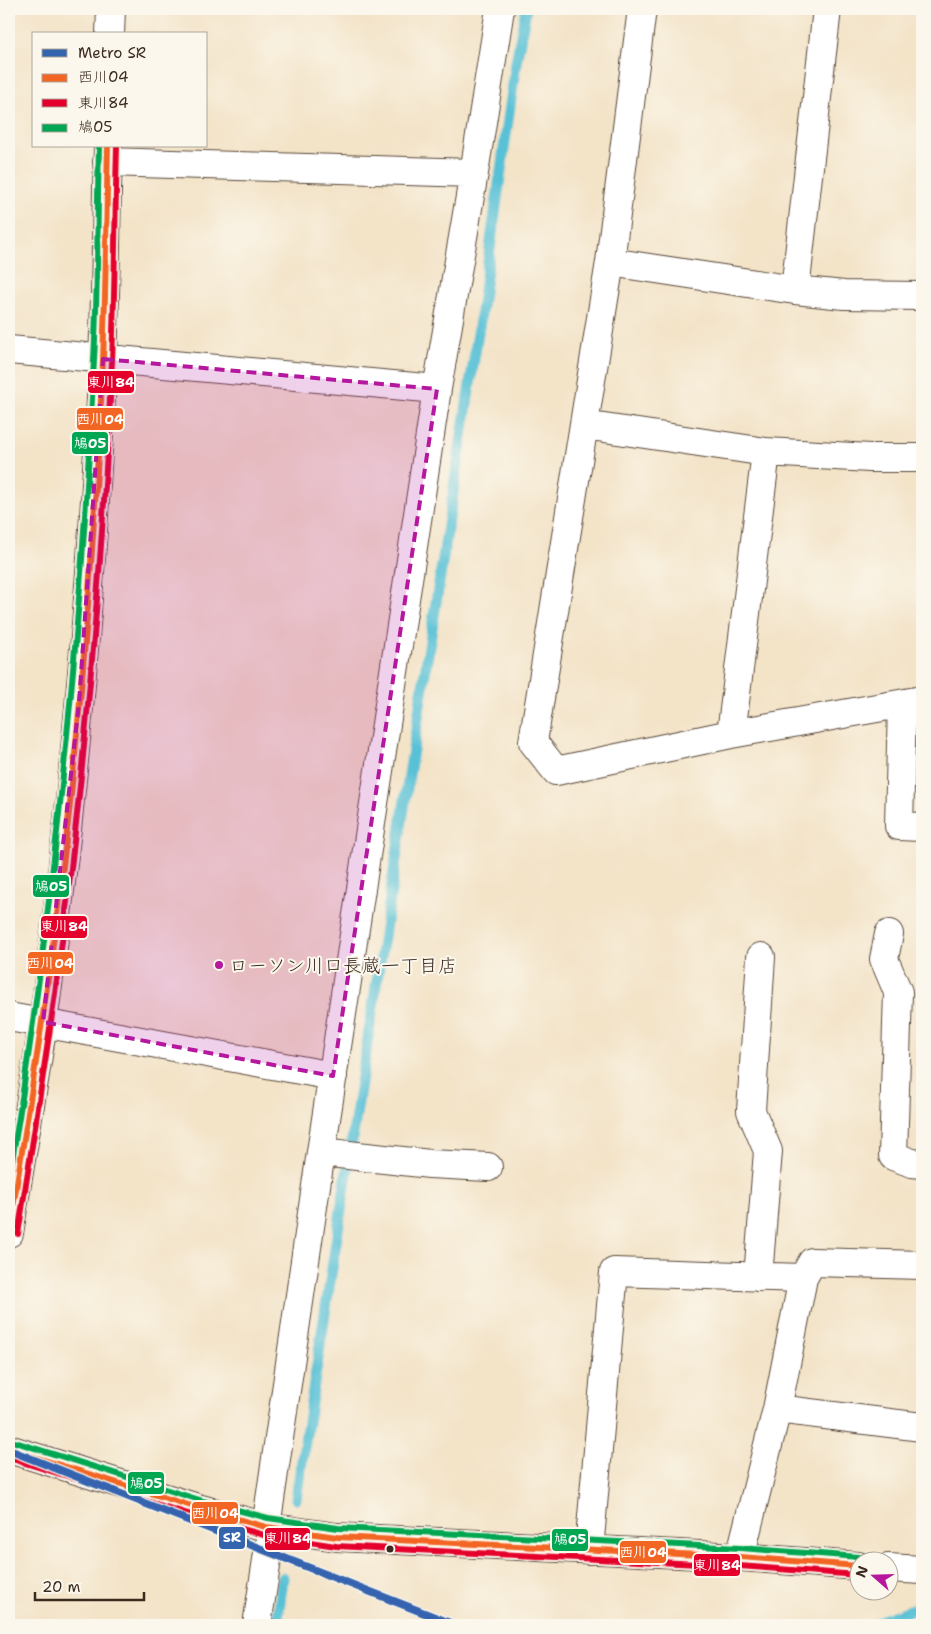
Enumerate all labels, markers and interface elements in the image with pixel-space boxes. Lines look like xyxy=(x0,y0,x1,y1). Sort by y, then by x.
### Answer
legend xyxy=(32,32,208,148)
text: Metro SR xyxy=(78,43,146,63)
text: 西川04 xyxy=(78,67,129,87)
text: 東川84 xyxy=(78,93,128,113)
text: 鳩05 xyxy=(78,117,113,137)
line badge: 東川84 xyxy=(87,370,135,394)
text: 東川84 xyxy=(87,373,135,391)
line badge: 西川04 xyxy=(76,407,124,431)
text: 西川04 xyxy=(76,410,124,428)
line badge: 鳩05 xyxy=(71,431,109,455)
text: 鳩05 xyxy=(74,434,107,452)
line badge: 鳩05 xyxy=(32,874,70,898)
text: 鳩05 xyxy=(35,877,68,895)
line badge: 東川84 xyxy=(40,915,88,939)
text: 東川84 xyxy=(40,917,88,935)
line badge: 西川04 xyxy=(27,951,74,975)
place label: ローソン川口長蔵一丁目店 xyxy=(229,953,457,978)
text: 西川04 xyxy=(26,954,74,972)
marker: ローソン川口長蔵一丁目店 xyxy=(213,959,225,971)
line badge: 鳩05 xyxy=(127,1471,165,1495)
text: 鳩05 xyxy=(130,1474,163,1492)
line badge: 西川04 xyxy=(191,1501,239,1525)
text: 西川04 xyxy=(191,1504,239,1522)
line badge: SR xyxy=(218,1526,246,1550)
line badge: 東川84 xyxy=(264,1527,311,1551)
text: SR xyxy=(223,1528,242,1546)
line badge: 鳩05 xyxy=(551,1528,589,1552)
text: 東川84 xyxy=(264,1529,312,1547)
text: 鳩05 xyxy=(554,1530,587,1548)
line badge: 西川04 xyxy=(619,1540,667,1564)
text: 西川04 xyxy=(619,1543,667,1561)
unlabelled marker xyxy=(385,1544,395,1554)
north arrow xyxy=(848,1552,898,1602)
line badge: 東川84 xyxy=(693,1553,741,1577)
text: 東川84 xyxy=(693,1556,741,1574)
text: N xyxy=(851,1563,872,1580)
scale bar xyxy=(35,1569,144,1601)
text: 20 m xyxy=(42,1577,81,1597)

